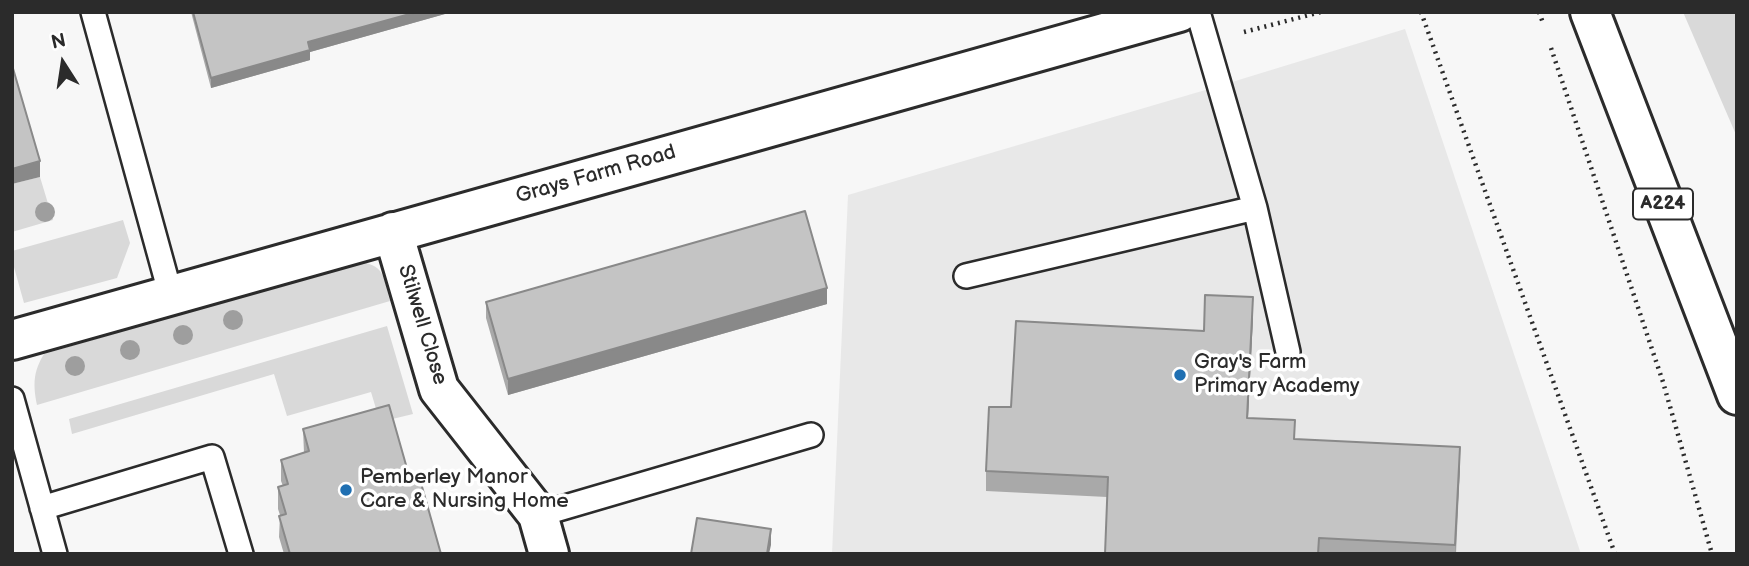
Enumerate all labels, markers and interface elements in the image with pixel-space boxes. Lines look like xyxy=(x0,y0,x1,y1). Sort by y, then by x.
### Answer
north arrow xyxy=(28,28,98,98)
text: N xyxy=(49,29,68,55)
street label: Grays Farm Road xyxy=(513,140,679,210)
road number: A224 xyxy=(1633,188,1693,220)
street label: Stilwell Close xyxy=(392,262,452,388)
place label: Gray's Farm Primary Academy xyxy=(1194,350,1360,400)
marker: Gray's Farm Primary Academy xyxy=(1172,367,1188,383)
place label: Pemberley Manor Care & Nursing Home xyxy=(360,465,569,515)
marker: Pemberley Manor Care & Nursing Home xyxy=(338,482,354,498)

